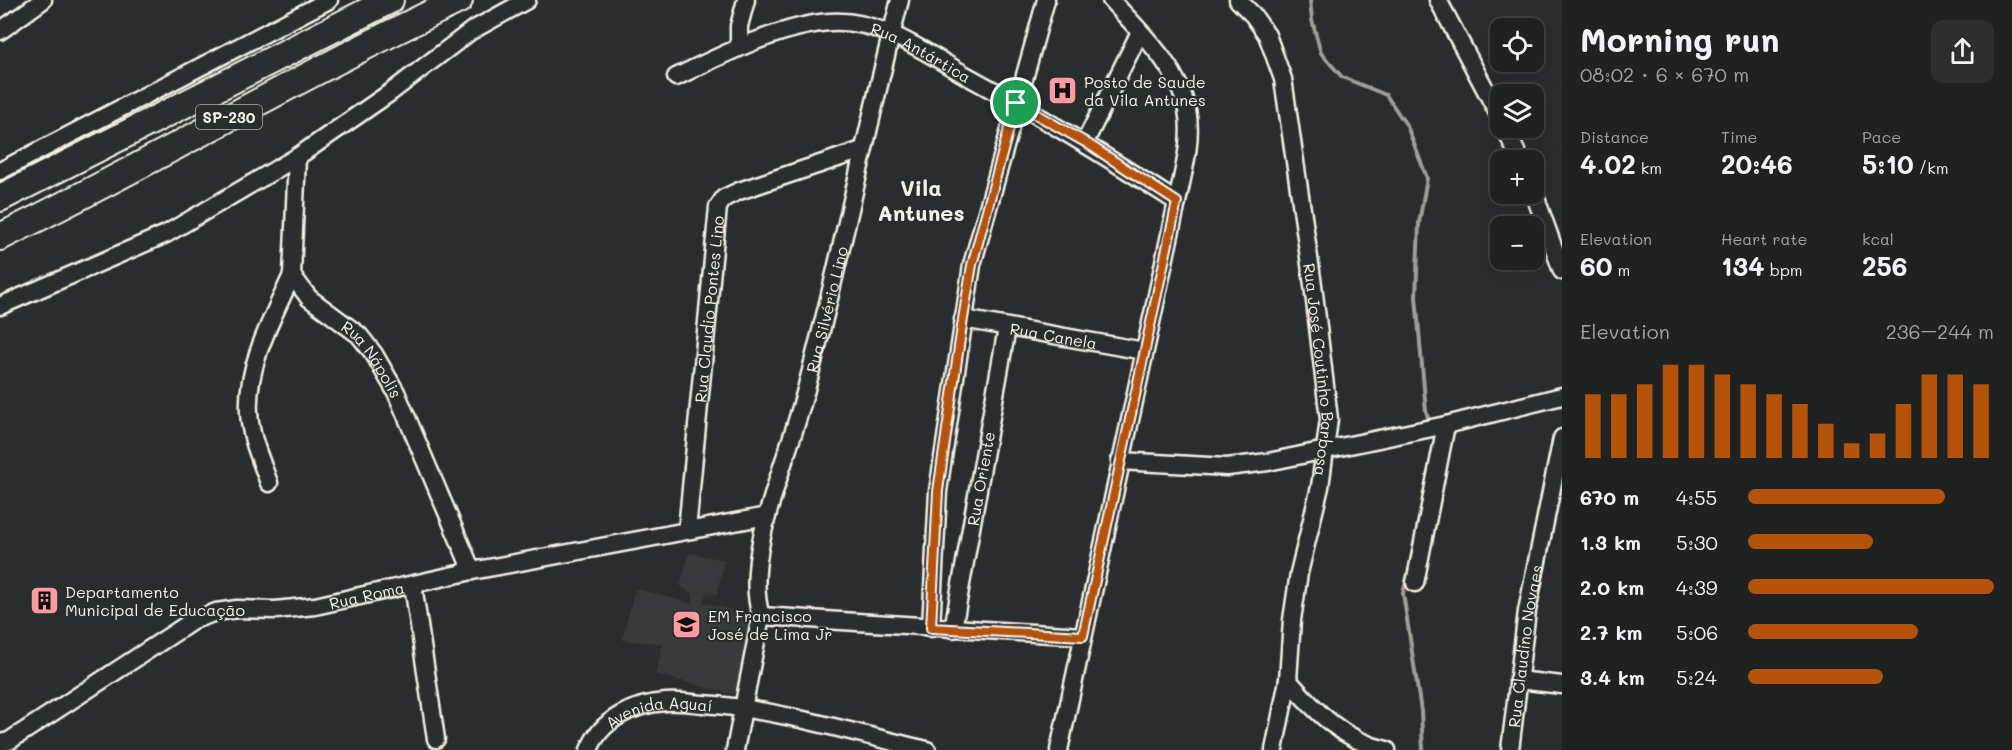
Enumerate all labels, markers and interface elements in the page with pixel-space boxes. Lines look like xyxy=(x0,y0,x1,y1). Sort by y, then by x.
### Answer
street label: Rua Antártica xyxy=(868,17,975,87)
text: Morning run xyxy=(1580,17,1780,60)
map controls xyxy=(1490,18,1544,270)
button: locate xyxy=(1490,18,1544,72)
button: share xyxy=(1931,20,1994,83)
text: 08:02 · 6 × 670 m xyxy=(1580,61,1749,87)
place label: Posto de Saude da Vila Antunes xyxy=(1084,71,1206,110)
hospital icon: Posto de Saude da Vila Antunes xyxy=(1047,74,1079,106)
pin xyxy=(990,77,1041,128)
button: layers xyxy=(1490,84,1544,138)
icon: arrive xyxy=(999,86,1032,119)
road number: SP-230 xyxy=(196,105,262,129)
text: Distance xyxy=(1580,126,1649,147)
text: Time xyxy=(1721,126,1757,147)
text: Pace xyxy=(1862,126,1901,147)
text: 4.02 xyxy=(1580,147,1636,181)
text: 20:46 xyxy=(1721,147,1793,181)
text: 5:10 xyxy=(1862,147,1914,181)
button: + xyxy=(1490,150,1544,204)
text: km xyxy=(1636,157,1662,178)
text: /km xyxy=(1914,157,1948,178)
district label: Vila Antunes xyxy=(877,173,965,227)
street label: Rua Claudio Pontes Lino xyxy=(689,215,728,403)
button: − xyxy=(1490,216,1544,270)
text: Elevation xyxy=(1580,228,1652,249)
text: Heart rate xyxy=(1721,228,1807,249)
text: kcal xyxy=(1862,228,1894,249)
street label: Rua Silvério Lino xyxy=(800,244,852,375)
text: 60 xyxy=(1580,249,1612,283)
text: 134 xyxy=(1721,249,1765,283)
text: 256 xyxy=(1862,249,1907,283)
text: m xyxy=(1612,259,1630,280)
text: bpm xyxy=(1765,259,1803,280)
street label: Rua José Coutinho Barbosa xyxy=(1299,262,1340,478)
street label: Rua Nápolis xyxy=(338,315,408,401)
street label: Rua Canela xyxy=(1008,317,1099,353)
text: Elevation xyxy=(1580,318,1670,344)
text: 236–244 m xyxy=(1886,318,1994,344)
street label: Rua Oriente xyxy=(961,430,999,527)
text: 670 m xyxy=(1580,484,1639,510)
text: 4:55 xyxy=(1676,484,1717,510)
text: 1.3 km xyxy=(1580,529,1641,555)
text: 5:30 xyxy=(1676,529,1718,555)
street label: Rua Claudino Novaes xyxy=(1502,563,1547,729)
text: 2.0 km xyxy=(1580,574,1644,600)
text: 4:39 xyxy=(1676,574,1717,600)
street label: Rua Roma xyxy=(327,576,406,613)
place label: Departamento Municipal de Educação xyxy=(65,581,245,620)
building icon: Departamento Municipal de Educação xyxy=(28,584,60,616)
place label: EM Francisco José de Lima Jr xyxy=(708,605,832,644)
school or university icon: EM Francisco José de Lima Jr xyxy=(671,608,703,640)
text: 2.7 km xyxy=(1580,619,1642,645)
text: 5:06 xyxy=(1676,619,1718,645)
text: 3.4 km xyxy=(1580,664,1645,690)
text: 5:24 xyxy=(1676,664,1717,690)
street label: Avenida Aguaí xyxy=(600,691,713,733)

